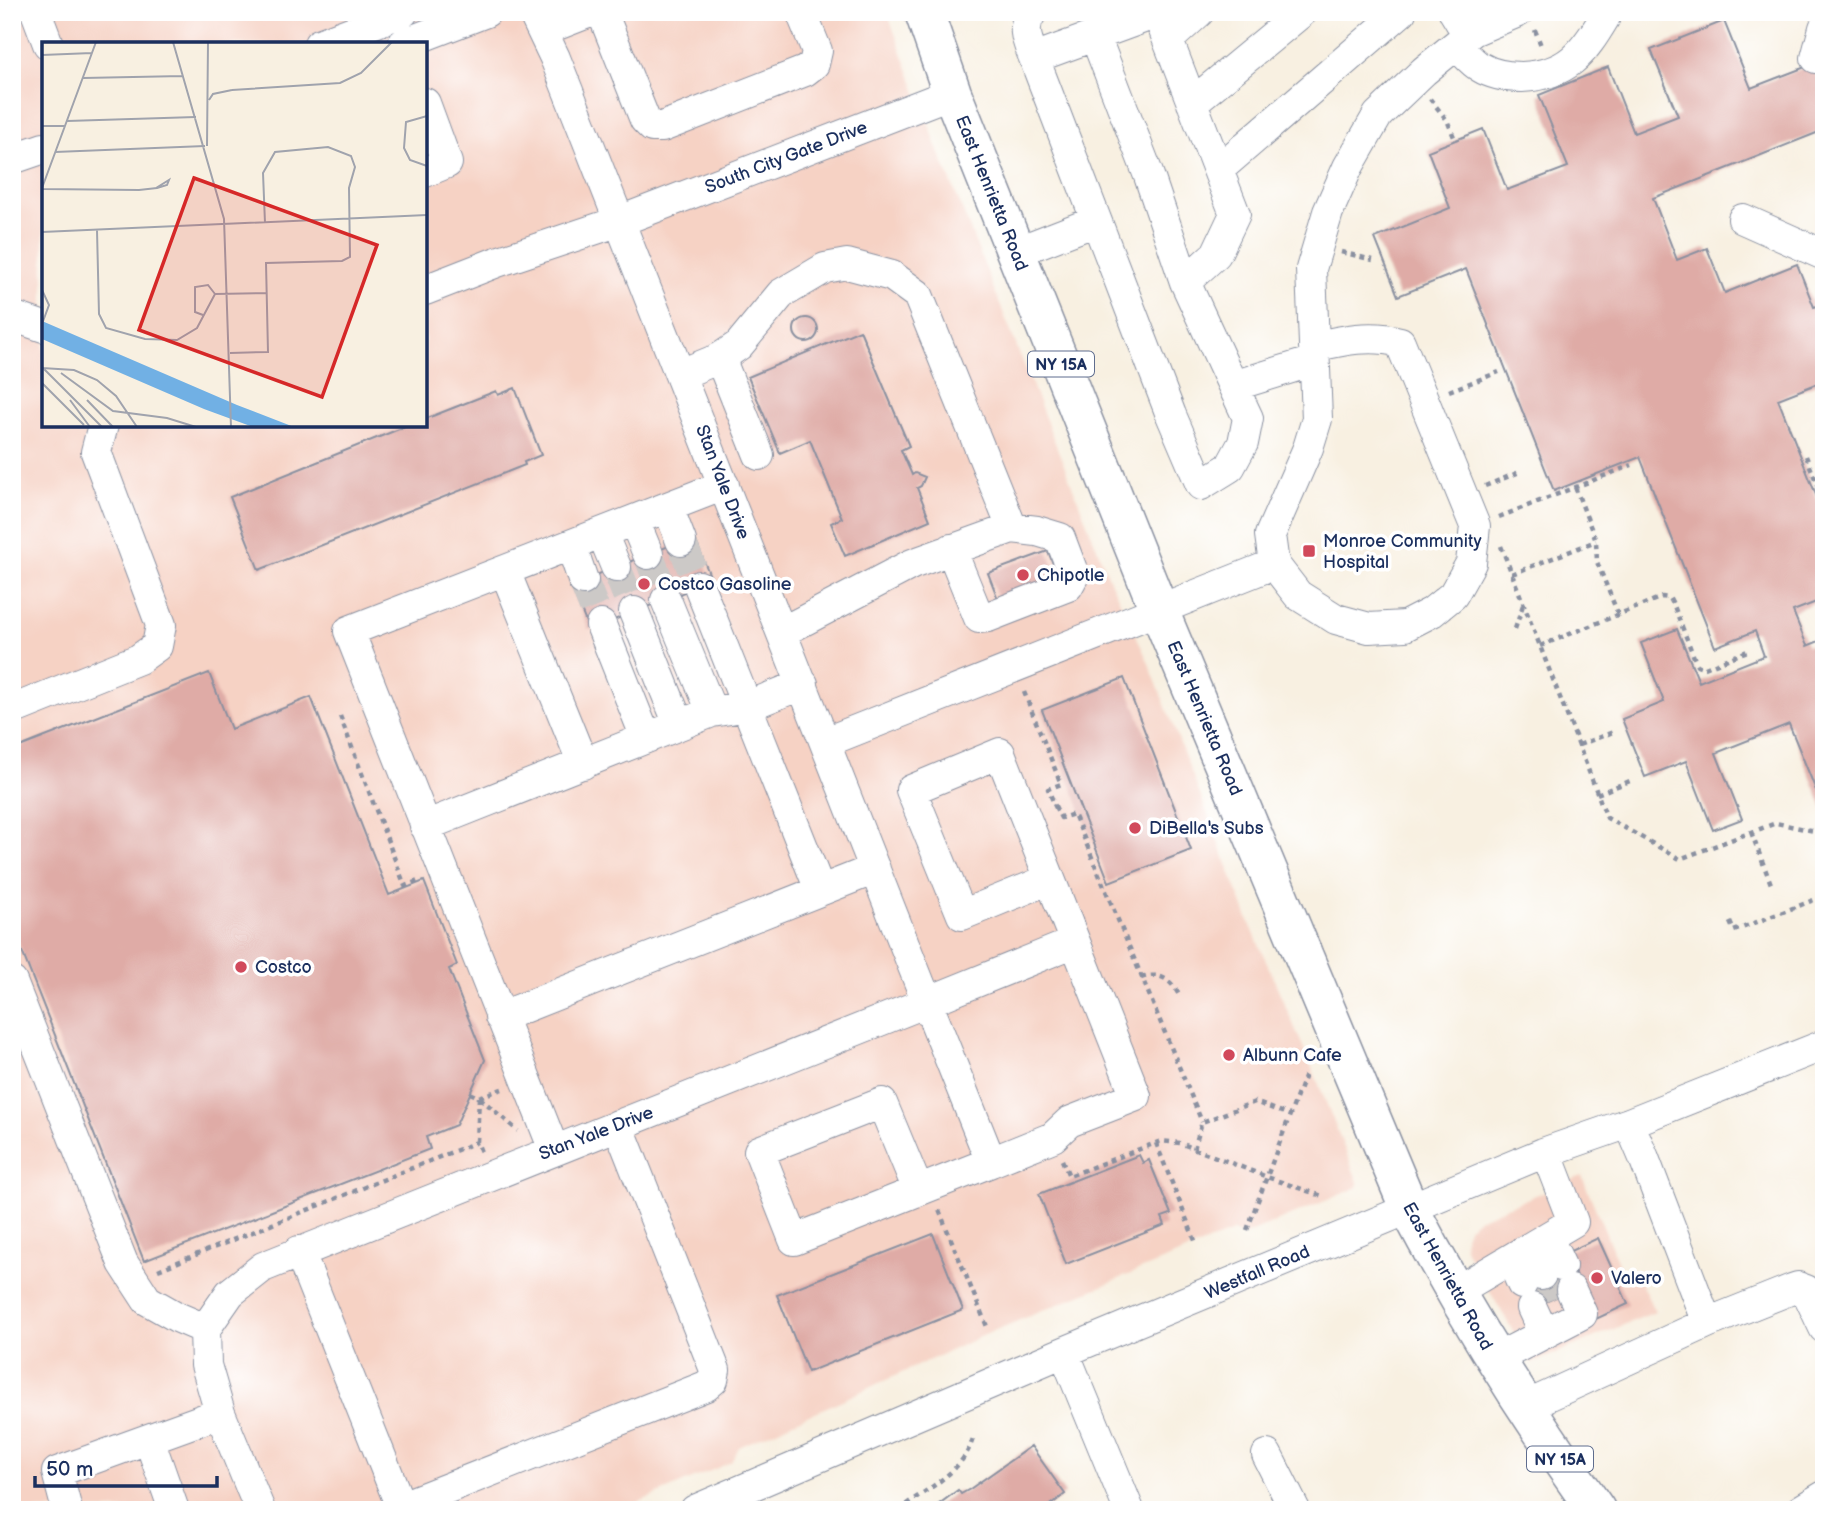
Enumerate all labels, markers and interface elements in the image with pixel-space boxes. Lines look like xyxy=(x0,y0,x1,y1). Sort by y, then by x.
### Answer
inset map xyxy=(42,42,427,427)
street label: East Henrietta Road xyxy=(951,112,1032,274)
street label: South City Gate Drive xyxy=(702,117,871,198)
road number: NY 15A xyxy=(1028,352,1094,376)
street label: Stan Yale Drive xyxy=(691,422,754,543)
place label: Monroe Community Hospital xyxy=(1323,531,1482,573)
marker: Monroe Community Hospital xyxy=(1301,543,1317,559)
place label: Chipotle xyxy=(1037,565,1105,586)
marker: Chipotle xyxy=(1015,567,1031,583)
place label: Costco Gasoline xyxy=(658,574,792,595)
marker: Costco Gasoline xyxy=(636,576,652,592)
street label: East Henrietta Road xyxy=(1162,638,1247,799)
place label: DiBella's Subs xyxy=(1149,818,1264,839)
marker: DiBella's Subs xyxy=(1127,820,1143,836)
place label: Costco xyxy=(255,957,312,978)
marker: Costco xyxy=(233,959,249,975)
place label: Albunn Cafe xyxy=(1243,1045,1342,1066)
marker: Albunn Cafe xyxy=(1221,1047,1237,1063)
street label: Stan Yale Drive xyxy=(536,1102,657,1165)
street label: East Henrietta Road xyxy=(1398,1199,1497,1354)
street label: Westfall Road xyxy=(1202,1241,1313,1304)
place label: Valero xyxy=(1611,1268,1662,1289)
marker: Valero xyxy=(1589,1270,1605,1286)
scale bar xyxy=(35,1445,217,1489)
road number: NY 15A xyxy=(1527,1446,1593,1471)
text: 50 m xyxy=(46,1457,93,1482)

